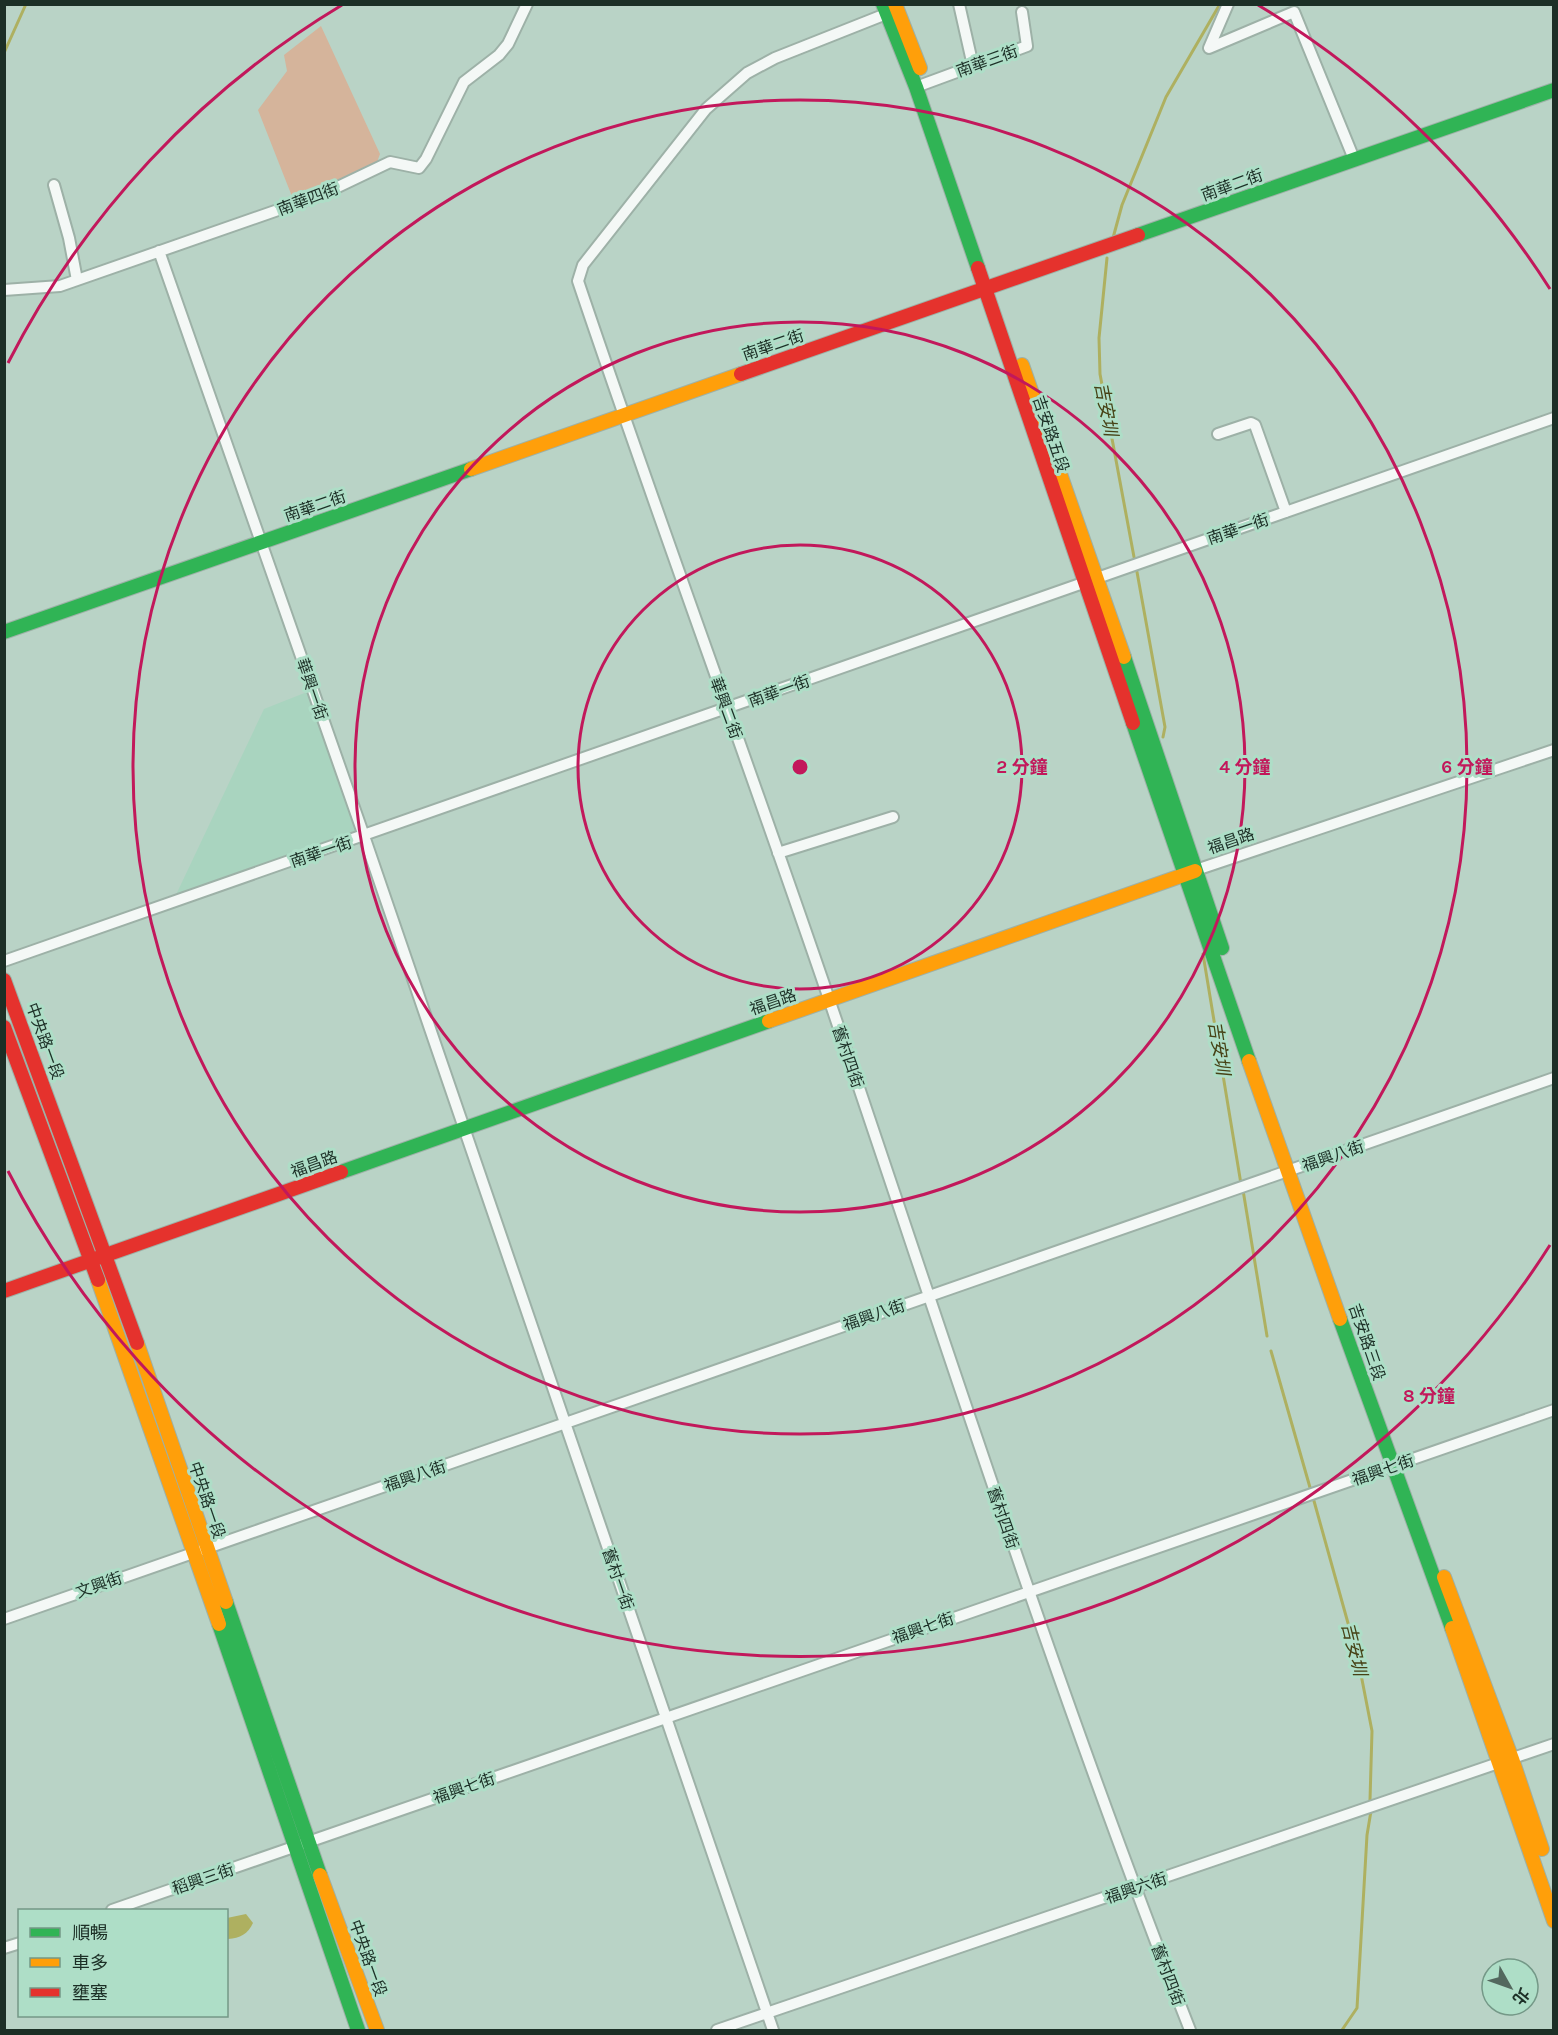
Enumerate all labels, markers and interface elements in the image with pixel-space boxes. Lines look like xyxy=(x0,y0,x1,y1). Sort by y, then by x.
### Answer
street label: 南華三街 xyxy=(954,41,1020,81)
street label: 南華二街 xyxy=(1199,165,1265,205)
street label: 南華四街 xyxy=(275,179,341,219)
street label: 南華二街 xyxy=(740,326,806,364)
water label: 吉安圳 xyxy=(1090,380,1123,441)
street label: 吉安路五段 xyxy=(1029,393,1073,475)
street label: 南華二街 xyxy=(282,487,348,525)
street label: 南華一街 xyxy=(1205,510,1271,548)
street label: 華興一街 xyxy=(293,656,331,722)
street label: 南華一街 xyxy=(746,671,812,711)
street label: 華興二街 xyxy=(706,675,746,741)
text: 2 分鐘 xyxy=(996,756,1048,778)
text: 4 分鐘 xyxy=(1219,756,1271,778)
text: 6 分鐘 xyxy=(1441,756,1493,778)
centre of rings xyxy=(790,757,810,777)
street label: 福昌路 xyxy=(1205,824,1257,858)
street label: 南華一街 xyxy=(288,833,354,871)
street label: 福昌路 xyxy=(747,985,799,1019)
street label: 中央路一段 xyxy=(22,1000,68,1082)
water label: 吉安圳 xyxy=(1204,1020,1235,1079)
street label: 舊村四街 xyxy=(829,1024,867,1090)
street label: 福興八街 xyxy=(1300,1137,1366,1175)
street label: 福昌路 xyxy=(288,1147,340,1181)
street label: 福興八街 xyxy=(841,1296,907,1334)
street label: 吉安路三段 xyxy=(1345,1301,1389,1383)
text: 8 分鐘 xyxy=(1403,1385,1455,1407)
street label: 福興七街 xyxy=(1350,1451,1416,1489)
street label: 福興八街 xyxy=(382,1457,448,1495)
street label: 中央路一段 xyxy=(185,1459,229,1541)
street label: 舊村四街 xyxy=(984,1485,1022,1551)
street label: 舊村一街 xyxy=(599,1546,637,1612)
street label: 文興街 xyxy=(73,1568,125,1602)
street label: 福興七街 xyxy=(890,1609,956,1647)
water label: 吉安圳 xyxy=(1337,1620,1372,1681)
street label: 福興七街 xyxy=(431,1769,497,1807)
street label: 稻興三街 xyxy=(170,1860,236,1898)
street label: 福興六街 xyxy=(1103,1869,1169,1907)
legend xyxy=(18,1909,228,2017)
street label: 中央路一段 xyxy=(345,1917,391,1999)
text: 順暢 xyxy=(72,1922,108,1944)
street label: 舊村四街 xyxy=(1148,1942,1188,2008)
text: 車多 xyxy=(72,1952,108,1974)
north arrow xyxy=(1480,1957,1540,2017)
text: 壅塞 xyxy=(72,1982,108,2004)
text: 北 xyxy=(1509,1984,1534,2009)

